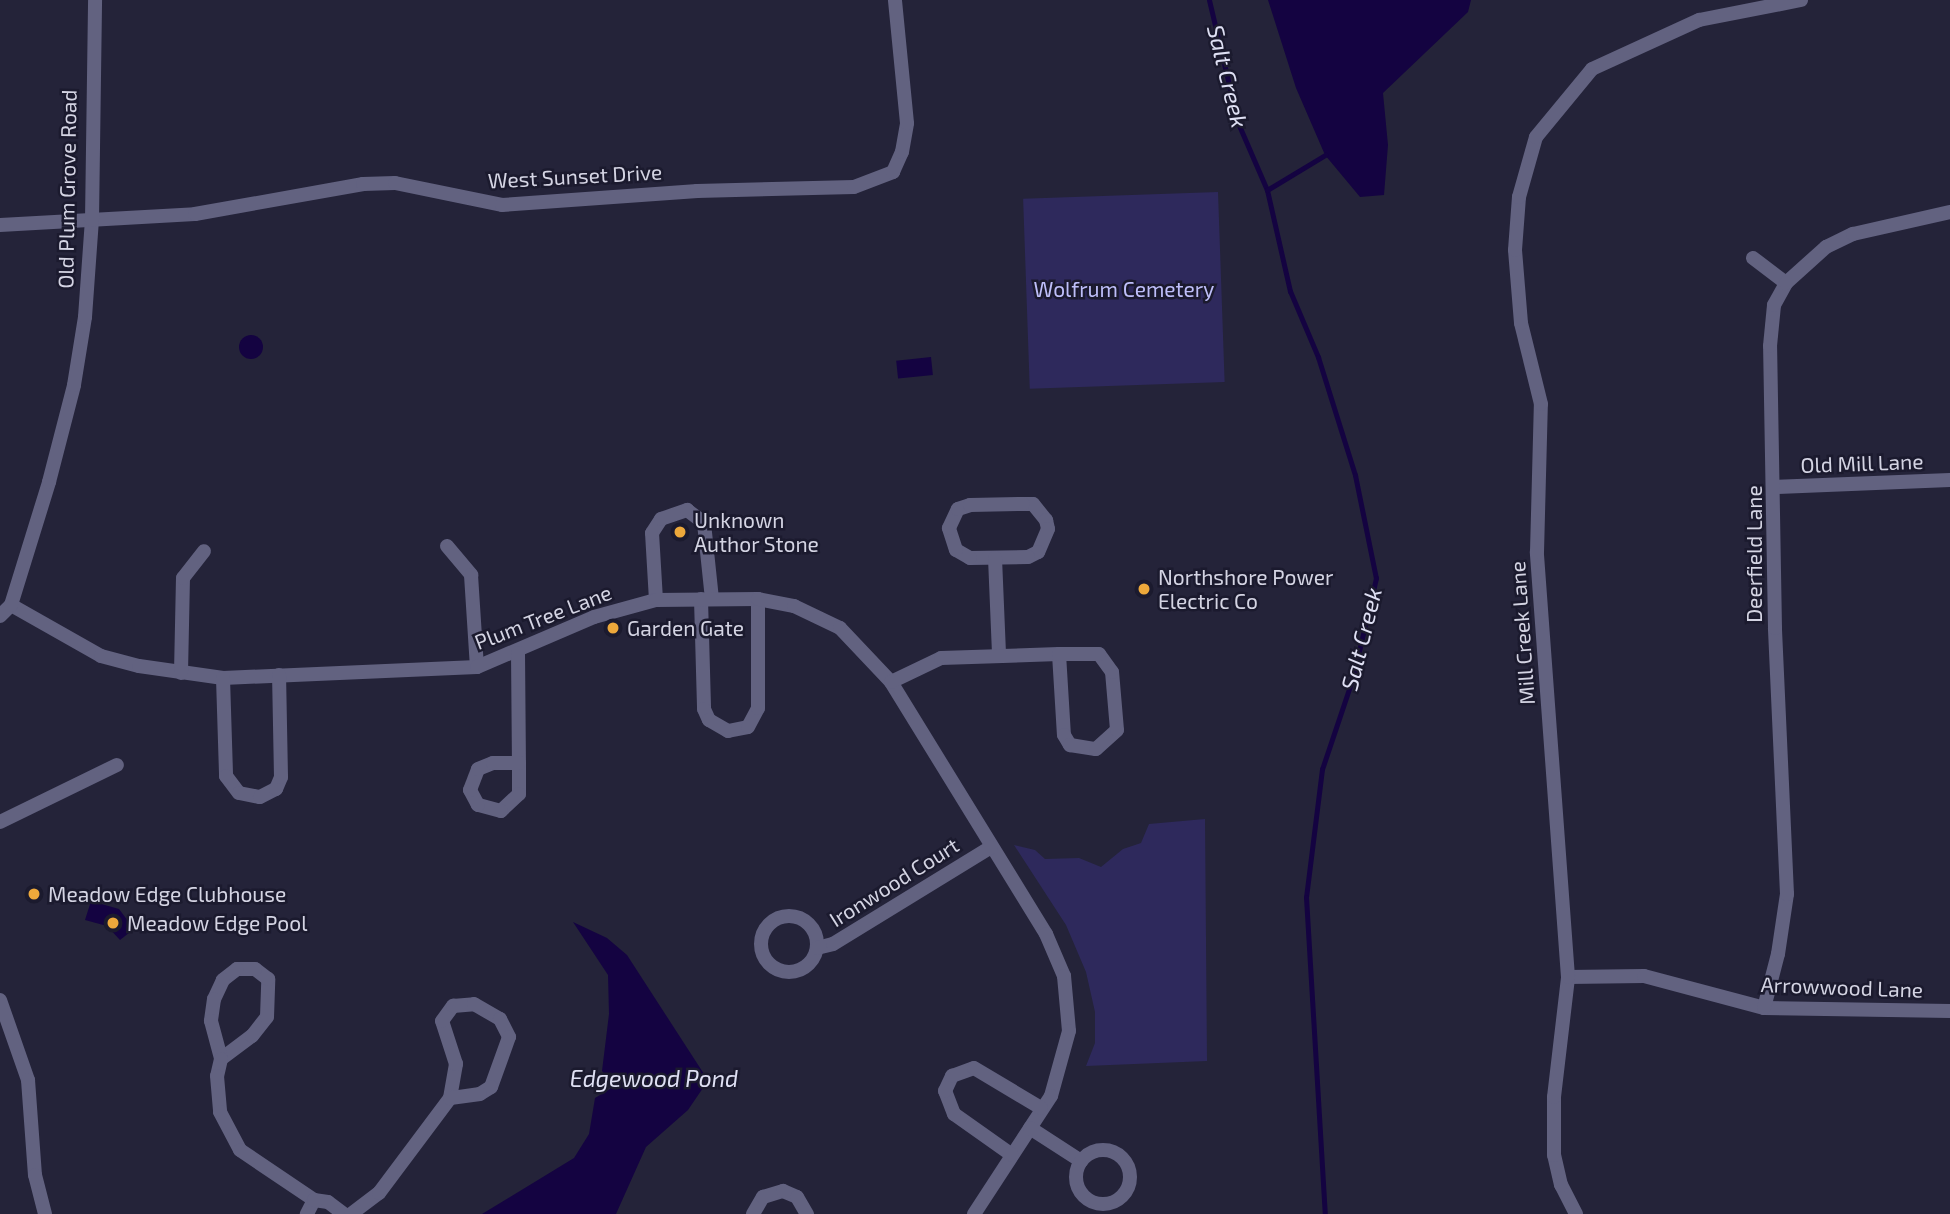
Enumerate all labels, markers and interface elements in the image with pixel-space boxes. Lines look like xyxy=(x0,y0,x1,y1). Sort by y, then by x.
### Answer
water label: Salt Creek xyxy=(1202,22,1254,130)
street label: Old Plum Grove Road xyxy=(53,89,81,289)
street label: West Sunset Drive xyxy=(487,159,663,193)
park label: Wolfrum Cemetery xyxy=(1034,276,1214,302)
street label: Old Mill Lane xyxy=(1800,448,1924,478)
street label: Deerfield Lane xyxy=(1741,485,1767,623)
place label: Unknown Author Stone xyxy=(694,507,819,557)
marker: Unknown Author Stone xyxy=(672,524,688,540)
street label: Mill Creek Lane xyxy=(1504,560,1540,706)
place label: Northshore Power Electric Co xyxy=(1158,564,1333,614)
street label: Plum Tree Lane xyxy=(471,579,615,655)
marker: Northshore Power Electric Co xyxy=(1136,581,1152,597)
water label: Salt Creek xyxy=(1335,585,1387,693)
place label: Garden Gate xyxy=(627,615,744,641)
marker: Garden Gate xyxy=(605,620,621,636)
street label: Ironwood Court xyxy=(825,832,963,932)
place label: Meadow Edge Clubhouse xyxy=(48,881,287,907)
marker: Meadow Edge Clubhouse xyxy=(26,886,42,902)
place label: Meadow Edge Pool xyxy=(127,910,308,936)
marker: Meadow Edge Pool xyxy=(105,915,121,931)
street label: Arrowwood Lane xyxy=(1760,972,1924,1002)
water label: Edgewood Pond xyxy=(570,1064,738,1092)

